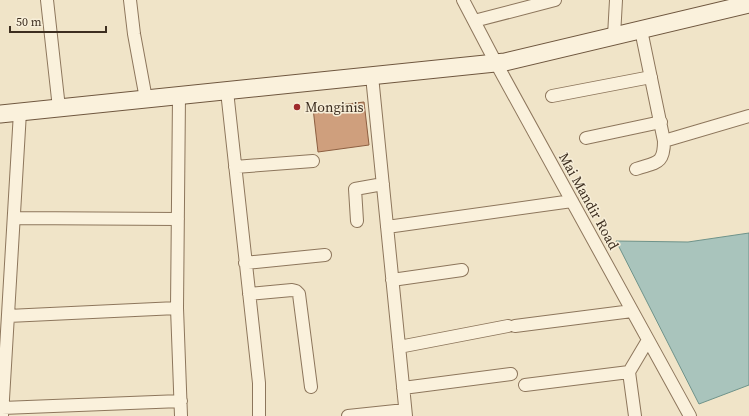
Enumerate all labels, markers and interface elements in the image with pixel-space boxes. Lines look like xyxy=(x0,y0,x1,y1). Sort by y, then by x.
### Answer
scale bar xyxy=(10,8,106,34)
text: 50 m xyxy=(16,14,42,30)
place label: Monginis xyxy=(305,97,364,117)
marker: Monginis xyxy=(292,102,302,112)
street label: Mai Mandir Road xyxy=(554,149,624,253)

